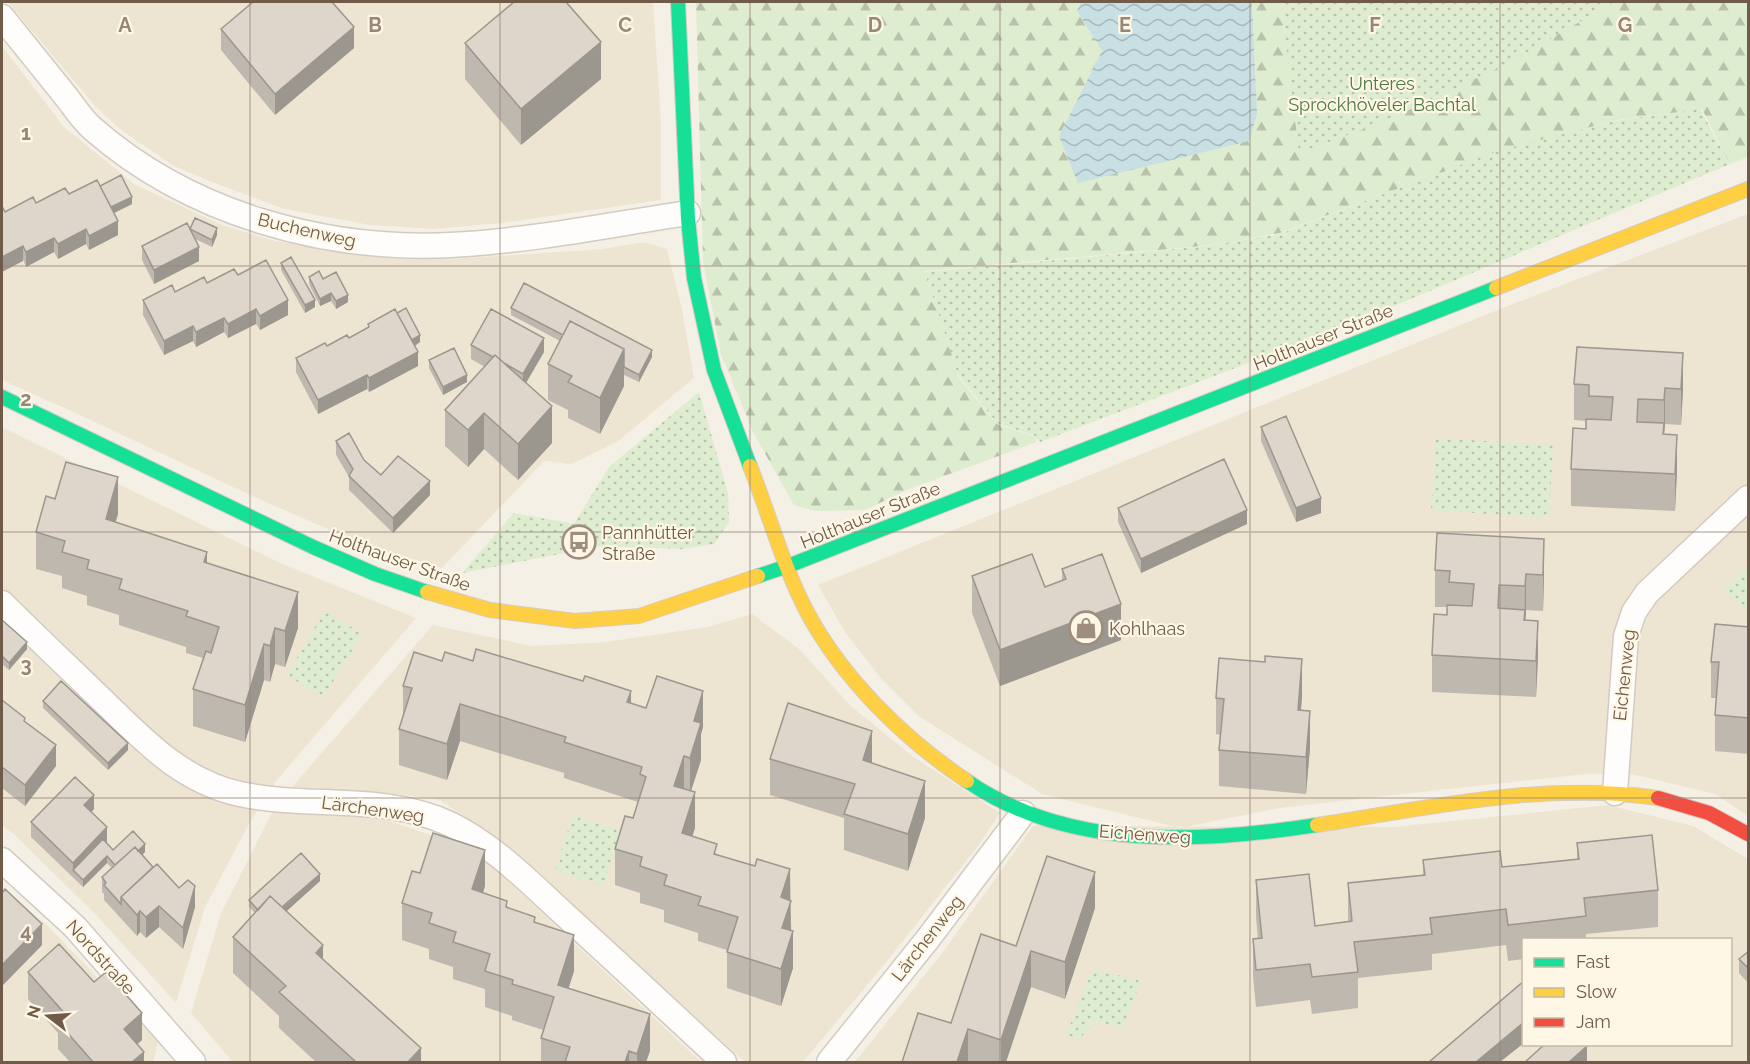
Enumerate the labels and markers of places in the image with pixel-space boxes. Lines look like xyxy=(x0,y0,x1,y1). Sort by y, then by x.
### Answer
place label: Pannhütter Straße xyxy=(602,522,695,564)
bus stop icon: Pannhütter Straße xyxy=(561,524,597,560)
shop icon: Kohlhaas xyxy=(1068,610,1104,646)
place label: Kohlhaas xyxy=(1109,618,1185,639)

